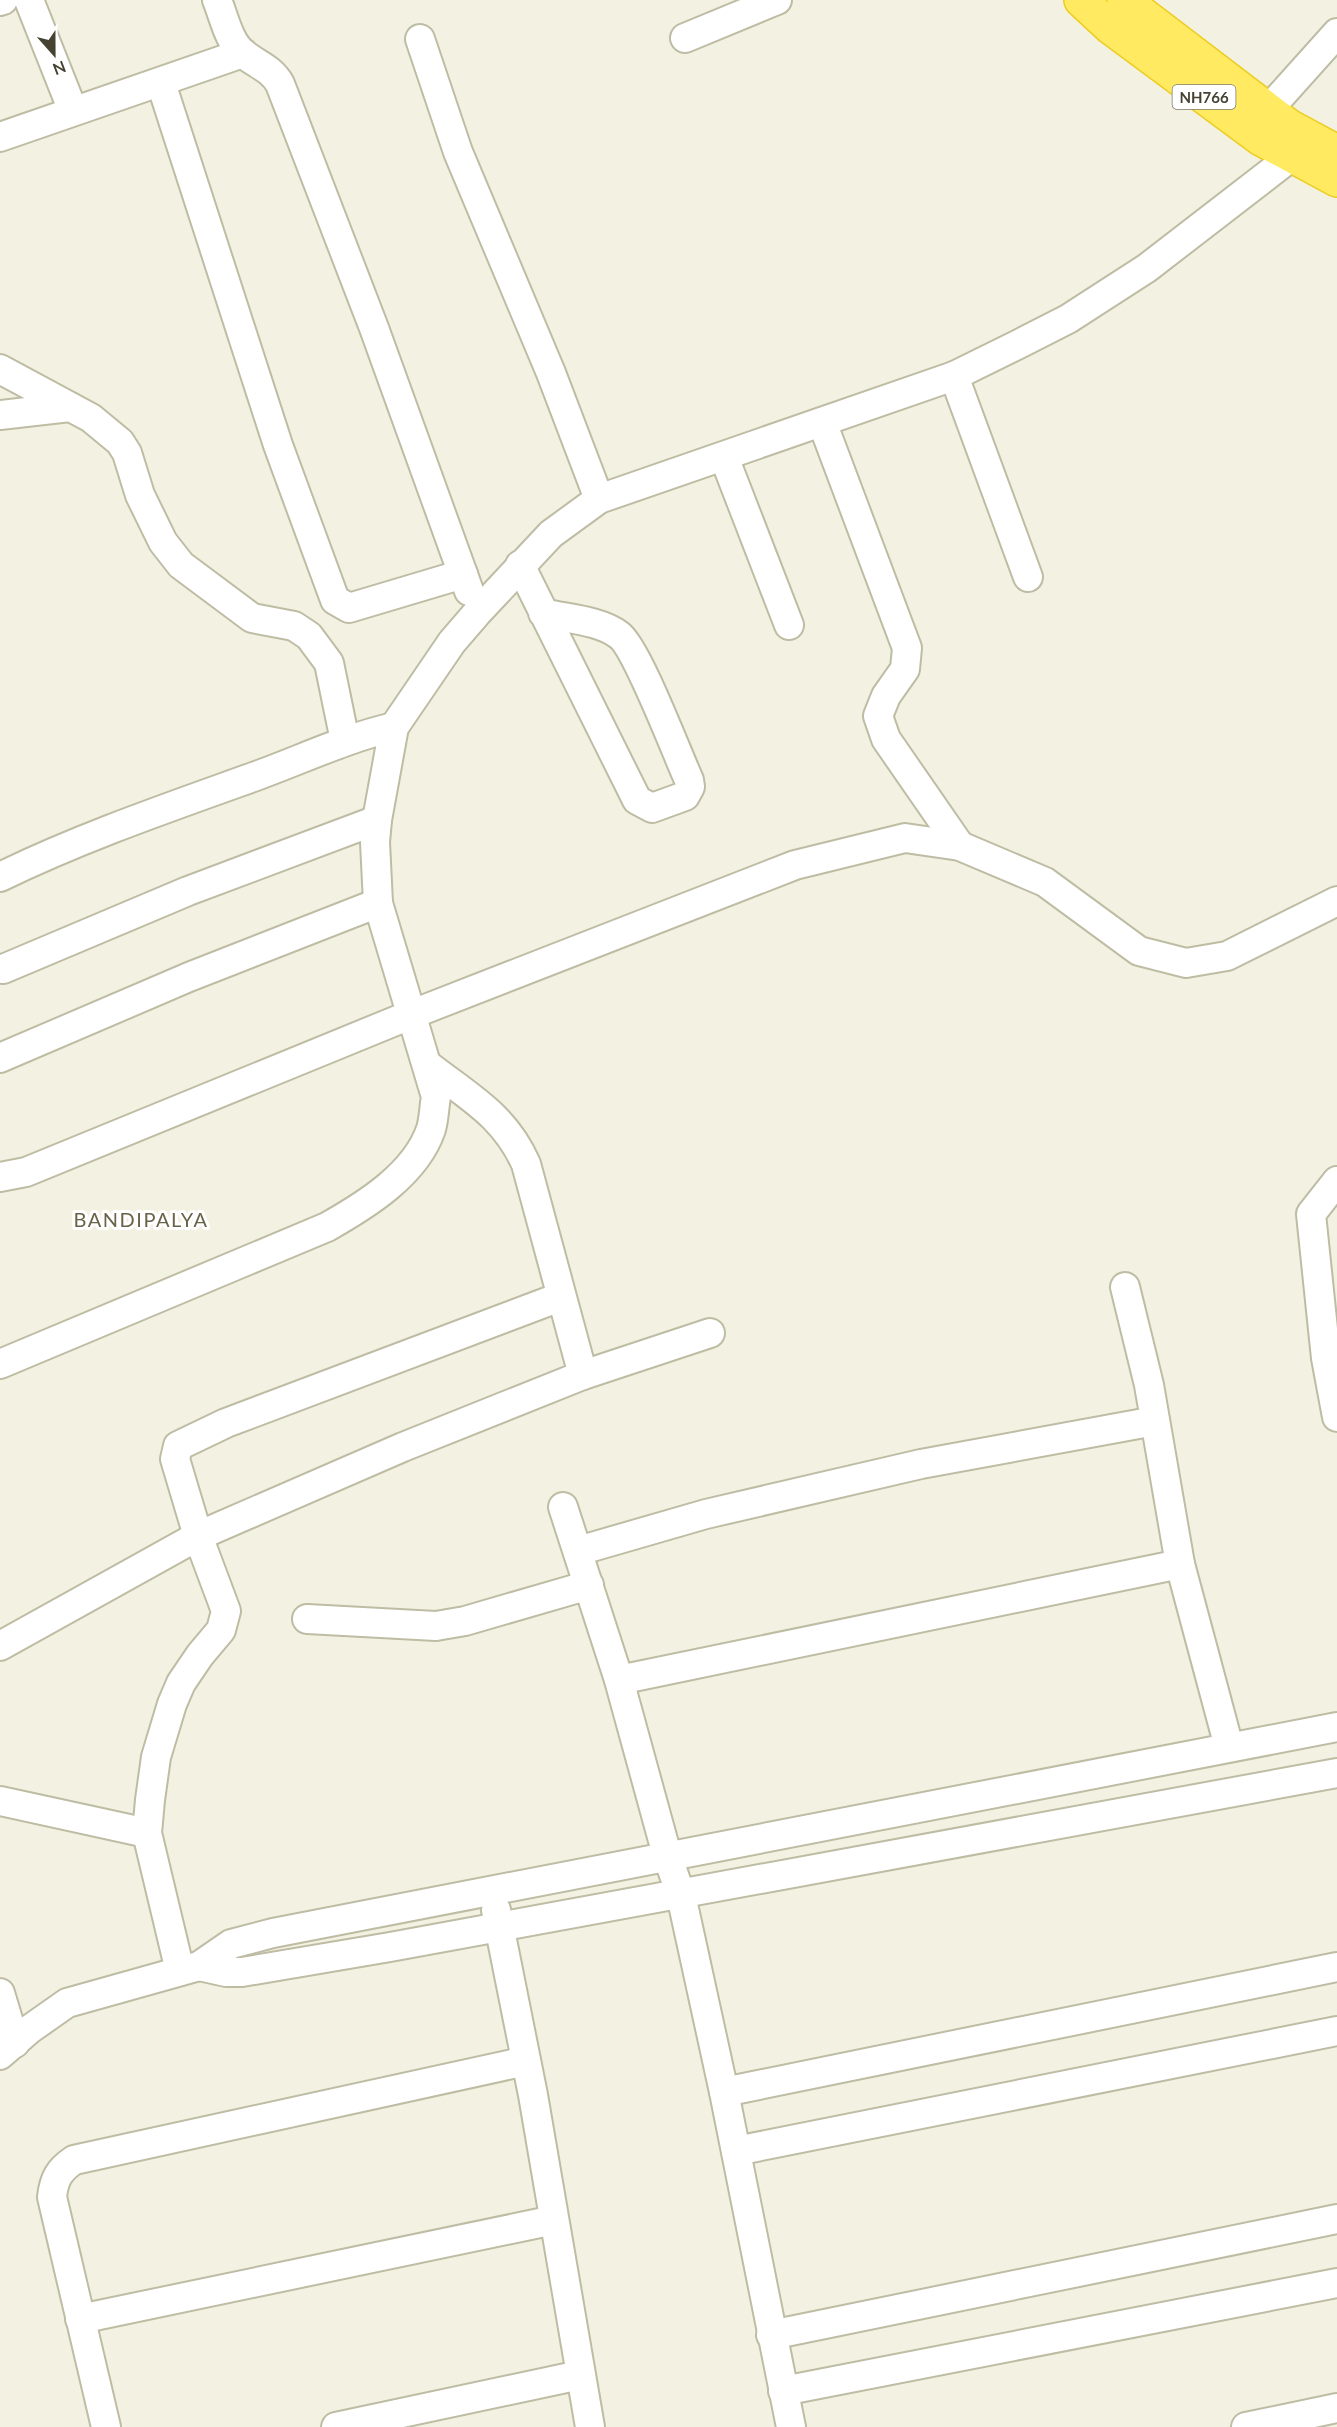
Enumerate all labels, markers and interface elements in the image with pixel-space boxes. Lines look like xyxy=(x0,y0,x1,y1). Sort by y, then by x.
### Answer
north arrow xyxy=(24,24,84,84)
text: N xyxy=(50,57,69,80)
road number: NH766 xyxy=(1172,85,1236,109)
district label: BANDIPALYA xyxy=(74,1207,208,1231)

